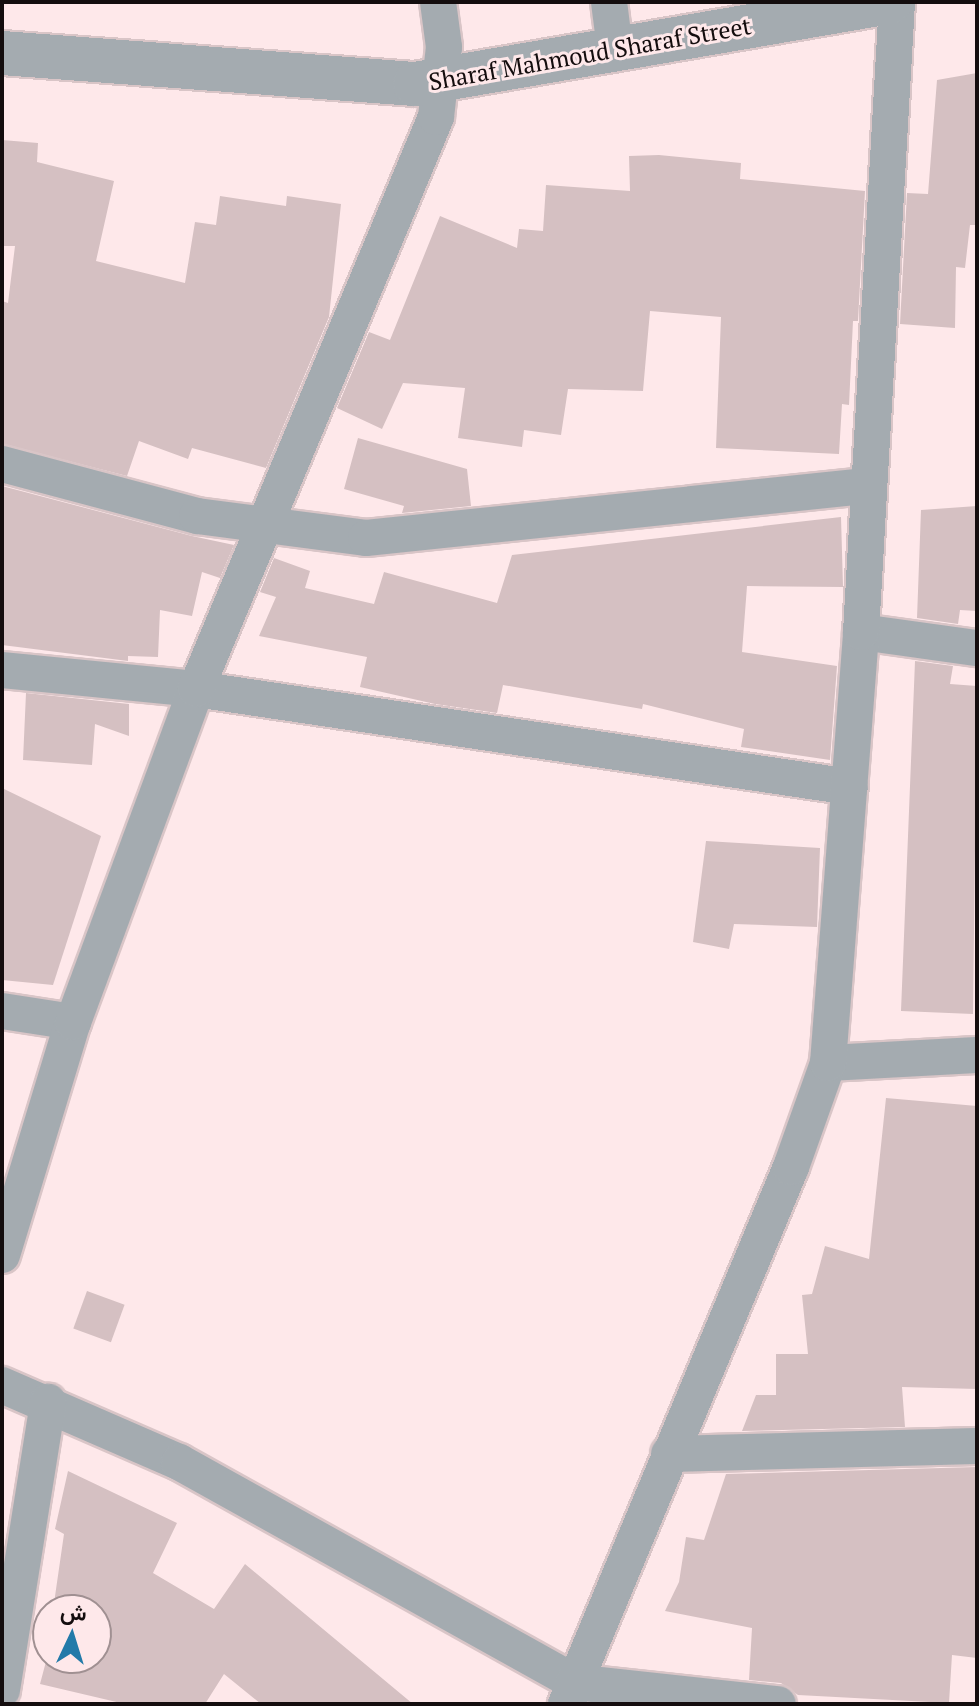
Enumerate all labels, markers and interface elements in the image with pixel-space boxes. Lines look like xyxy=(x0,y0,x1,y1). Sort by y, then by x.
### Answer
street label: Sharaf Mahmoud Sharaf Street xyxy=(427,11,753,97)
north arrow xyxy=(32,1594,112,1674)
text: ش xyxy=(59,1596,88,1627)

